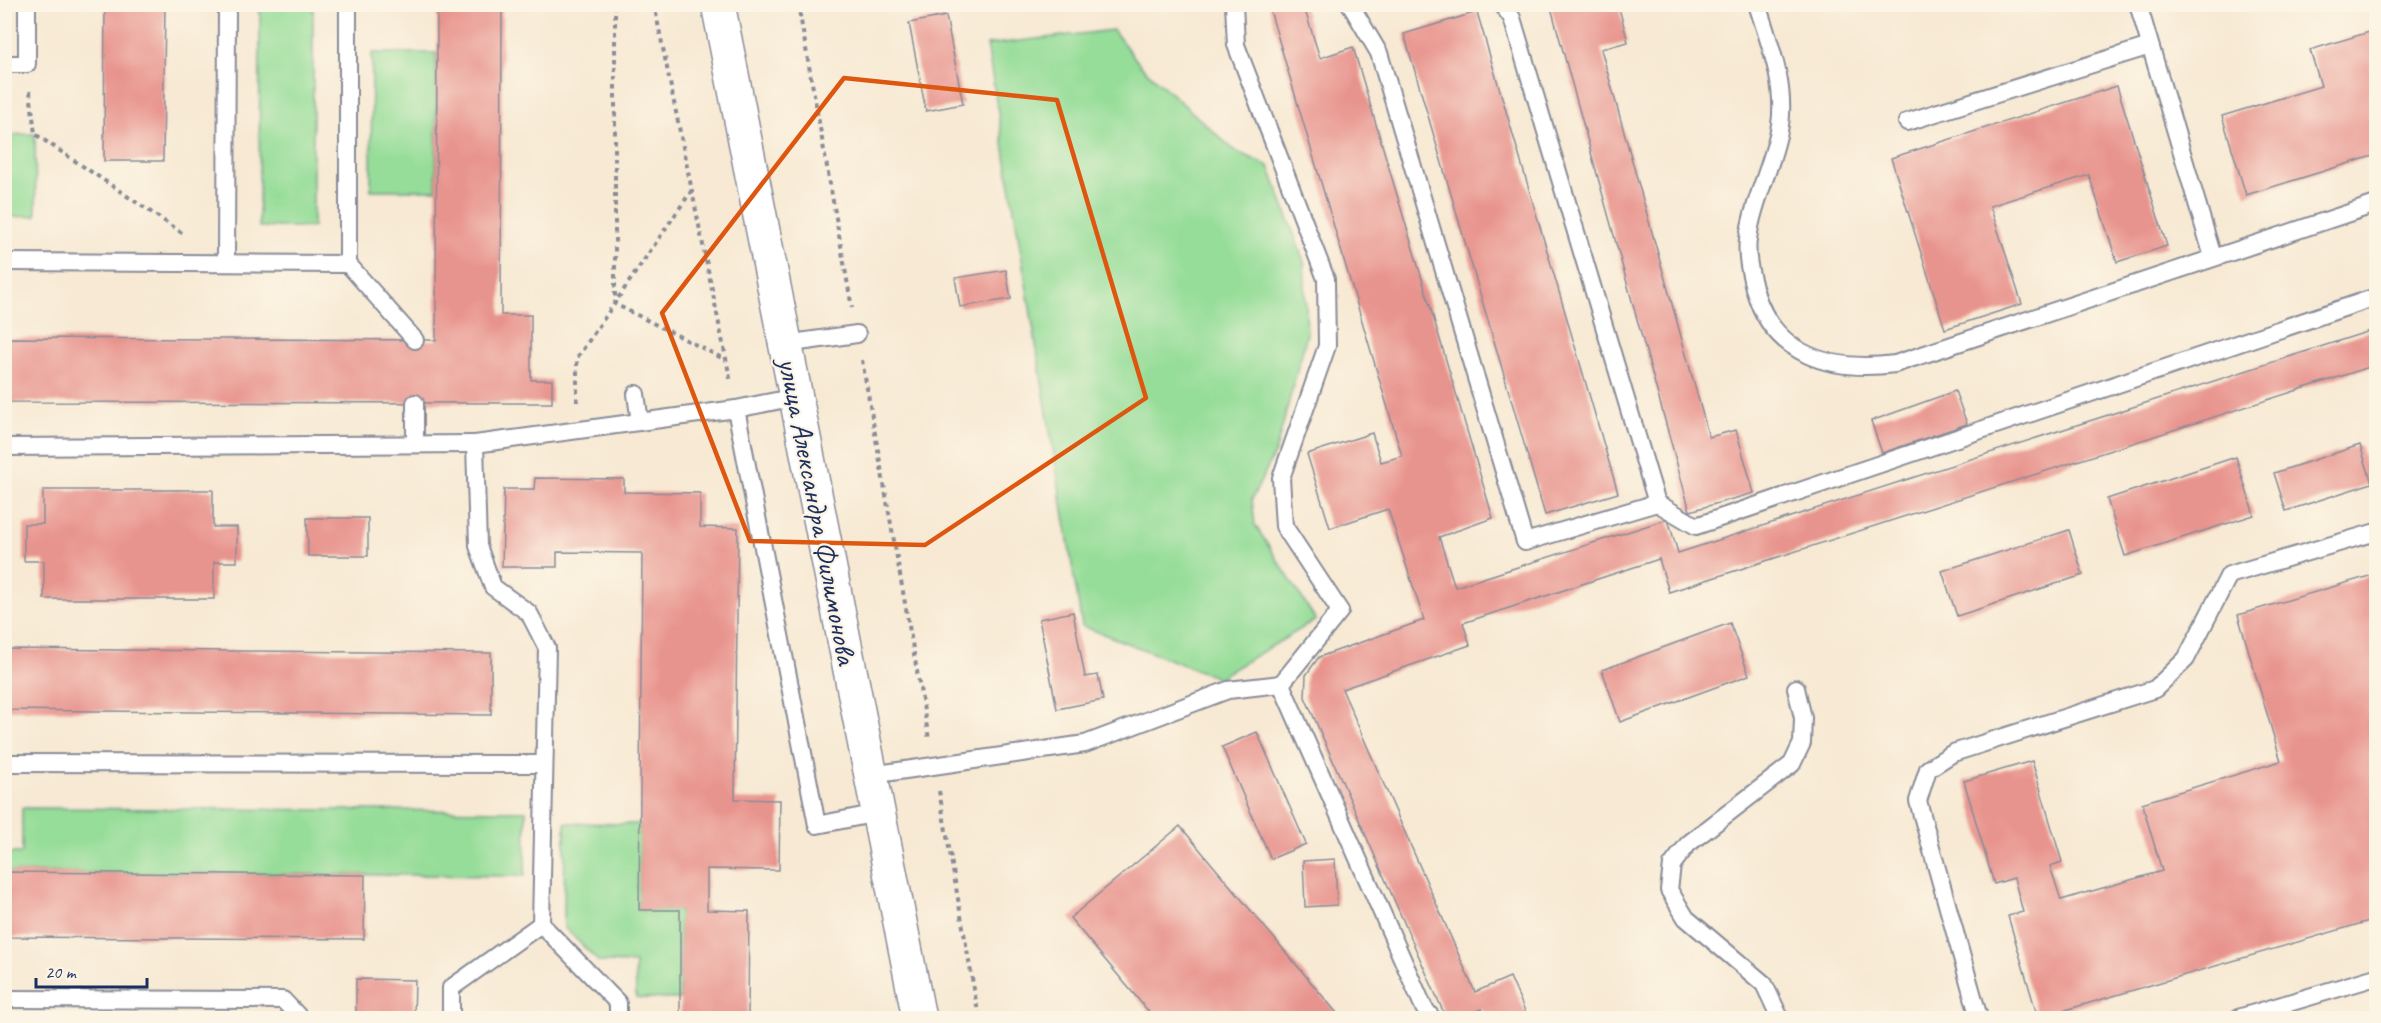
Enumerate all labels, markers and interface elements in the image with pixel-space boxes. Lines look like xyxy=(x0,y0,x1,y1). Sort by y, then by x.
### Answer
street label: улица Александра Филимонова xyxy=(769,353,867,669)
scale bar xyxy=(36,951,147,989)
text: 20 m xyxy=(45,961,78,983)

